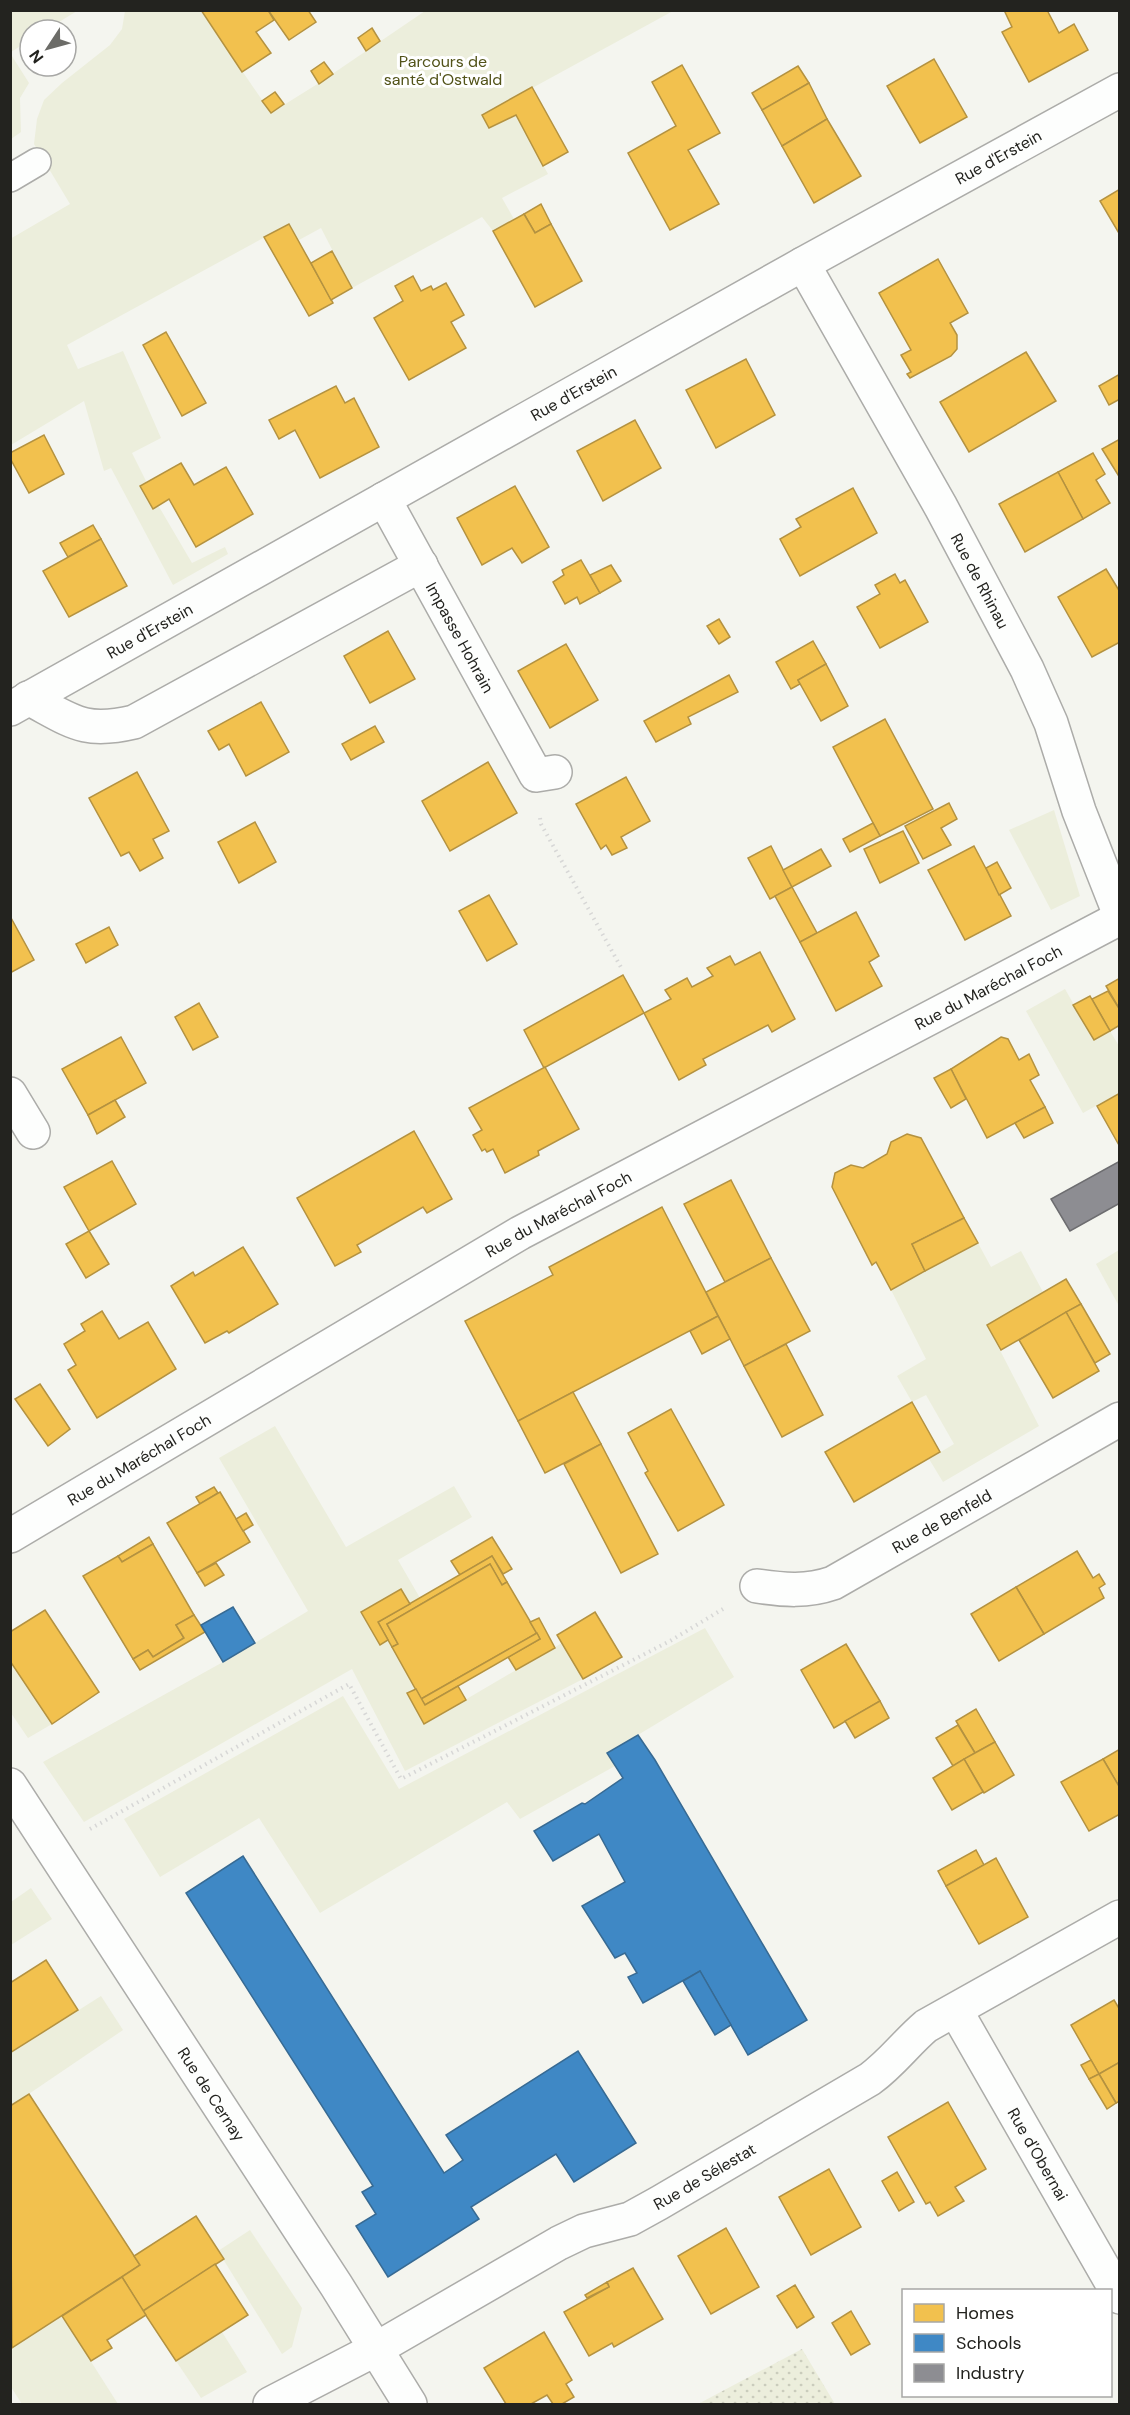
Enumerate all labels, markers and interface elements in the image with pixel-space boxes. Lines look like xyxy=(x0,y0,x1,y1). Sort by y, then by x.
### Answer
north arrow xyxy=(18,18,78,78)
text: N xyxy=(24,46,48,67)
park label: Parcours de santé d'Ostwald xyxy=(384,51,502,90)
street label: Rue d'Erstein xyxy=(951,125,1045,189)
street label: Rue d'Erstein xyxy=(527,360,620,425)
street label: Rue de Rhinau xyxy=(946,529,1014,632)
street label: Impasse Hohrain xyxy=(421,578,499,697)
street label: Rue d'Erstein xyxy=(103,598,196,663)
street label: Rue du Maréchal Foch xyxy=(911,940,1065,1034)
street label: Rue du Maréchal Foch xyxy=(481,1166,635,1262)
street label: Rue du Maréchal Foch xyxy=(63,1409,215,1510)
street label: Rue de Benfeld xyxy=(888,1484,995,1558)
street label: Rue de Cernay xyxy=(173,2043,250,2145)
street label: Rue d'Obernai xyxy=(1003,2104,1073,2204)
street label: Rue de Sélestat xyxy=(650,2138,759,2215)
legend xyxy=(902,2289,1112,2397)
text: Homes xyxy=(956,2301,1014,2325)
text: Schools xyxy=(956,2331,1021,2355)
text: Industry xyxy=(956,2361,1025,2385)

